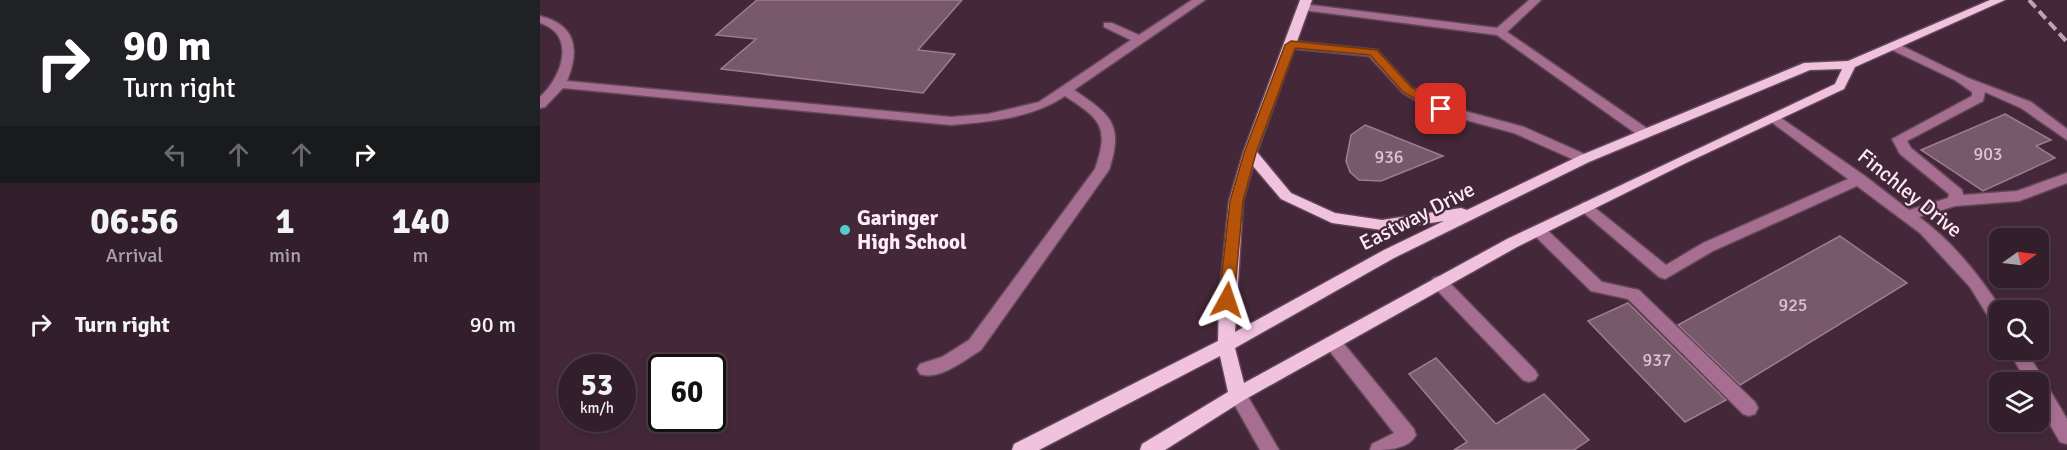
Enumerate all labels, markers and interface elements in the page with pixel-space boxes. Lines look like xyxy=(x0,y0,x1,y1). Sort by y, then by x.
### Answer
text: 90 m xyxy=(123,21,212,72)
icon: right xyxy=(24,24,102,102)
text: Turn right xyxy=(123,72,236,105)
pin xyxy=(1415,83,1466,134)
icon: arrive xyxy=(1424,92,1457,125)
icon: left xyxy=(159,138,192,171)
icon: ahead xyxy=(222,138,255,171)
icon: ahead xyxy=(285,138,318,171)
icon: right xyxy=(348,138,381,171)
street label: Finchley Drive xyxy=(1852,143,1968,243)
house number: 903 xyxy=(1973,143,2003,165)
house number: 936 xyxy=(1374,146,1404,168)
street label: Eastway Drive xyxy=(1355,176,1479,256)
text: 06:56 xyxy=(90,199,179,244)
text: 1 xyxy=(275,199,295,244)
text: 140 xyxy=(391,199,450,244)
place label: Garinger High School xyxy=(857,205,967,255)
marker: Garinger High School xyxy=(838,223,852,237)
north arrow xyxy=(1989,228,2049,288)
map controls xyxy=(1989,228,2049,432)
text: Arrival xyxy=(106,243,163,268)
text: min xyxy=(269,243,301,268)
text: m xyxy=(413,243,429,268)
position arrow xyxy=(1195,268,1259,332)
house number: 925 xyxy=(1778,294,1808,316)
button: search xyxy=(1989,300,2049,360)
icon: right xyxy=(24,308,57,341)
text: Turn right xyxy=(75,311,170,338)
text: 90 m xyxy=(470,311,516,338)
house number: 937 xyxy=(1642,349,1672,371)
speed limit sign: 60 xyxy=(648,354,726,432)
text: 53 xyxy=(581,367,613,404)
button: layers xyxy=(1989,372,2049,432)
text: km/h xyxy=(580,399,614,417)

